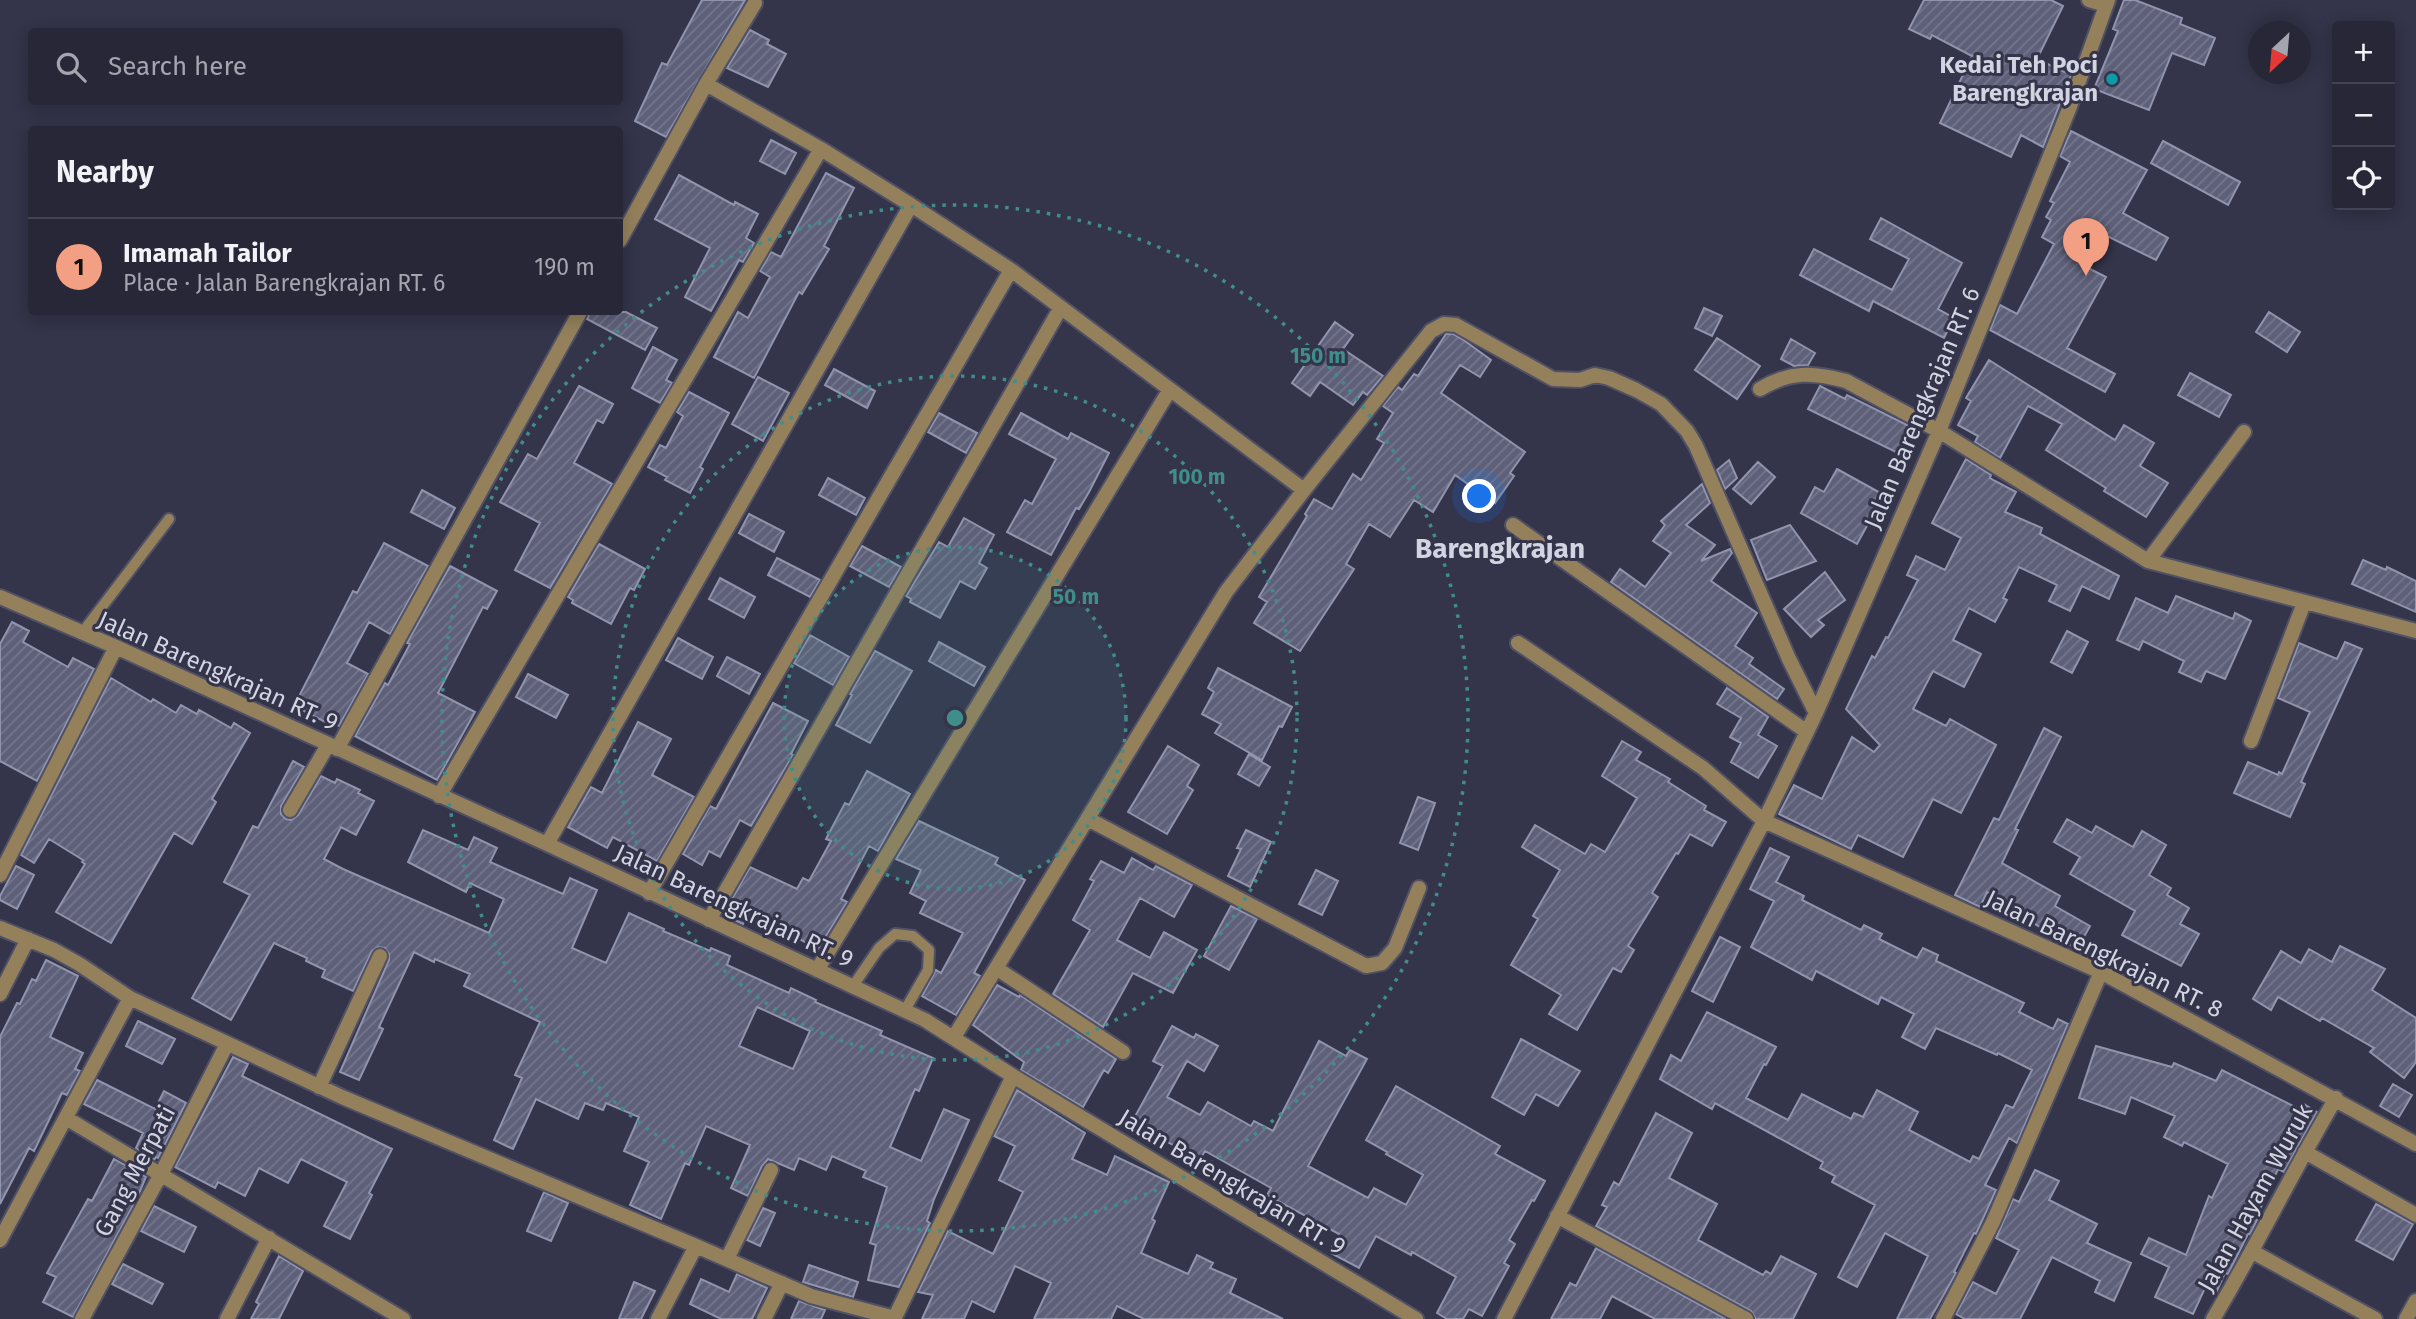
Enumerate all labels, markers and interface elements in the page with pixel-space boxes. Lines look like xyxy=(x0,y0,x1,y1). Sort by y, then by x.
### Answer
north arrow xyxy=(2248,21,2311,84)
map controls xyxy=(2332,21,2395,210)
button: + xyxy=(2332,21,2395,84)
search box xyxy=(28,28,623,105)
icon: search xyxy=(52,48,90,86)
text: Search here xyxy=(108,51,247,82)
place label: Kedai Teh Poci Barengkrajan xyxy=(1940,51,2098,107)
marker: Kedai Teh Poci Barengkrajan xyxy=(2104,71,2120,87)
button: − xyxy=(2332,84,2395,147)
button: locate xyxy=(2332,147,2395,210)
text: Nearby xyxy=(56,154,154,190)
pin: 1 xyxy=(2063,218,2109,276)
text: Imamah Tailor xyxy=(123,238,292,269)
text: 1 xyxy=(74,253,84,281)
text: 190 m xyxy=(534,253,595,281)
text: Place · Jalan Barengkrajan RT. 6 xyxy=(123,269,445,297)
street label: Jalan Barengkrajan RT. 6 xyxy=(1858,283,1986,533)
text: 150 m xyxy=(1290,343,1346,369)
text: 100 m xyxy=(1168,464,1226,490)
your location xyxy=(1462,479,1496,513)
district label: Barengkrajan xyxy=(1415,532,1585,565)
text: 50 m xyxy=(1053,584,1099,610)
street label: Jalan Barengkrajan RT. 9 xyxy=(94,605,342,737)
centre of rings xyxy=(943,706,967,730)
street label: Jalan Barengkrajan RT. 9 xyxy=(610,838,858,974)
street label: Jalan Barengkrajan RT. 8 xyxy=(1981,884,2227,1024)
street label: Jalan Hayam Wuruk xyxy=(2192,1099,2318,1297)
street label: Gang Merpati xyxy=(89,1101,181,1241)
street label: Jalan Barengkrajan RT. 9 xyxy=(1113,1103,1351,1261)

